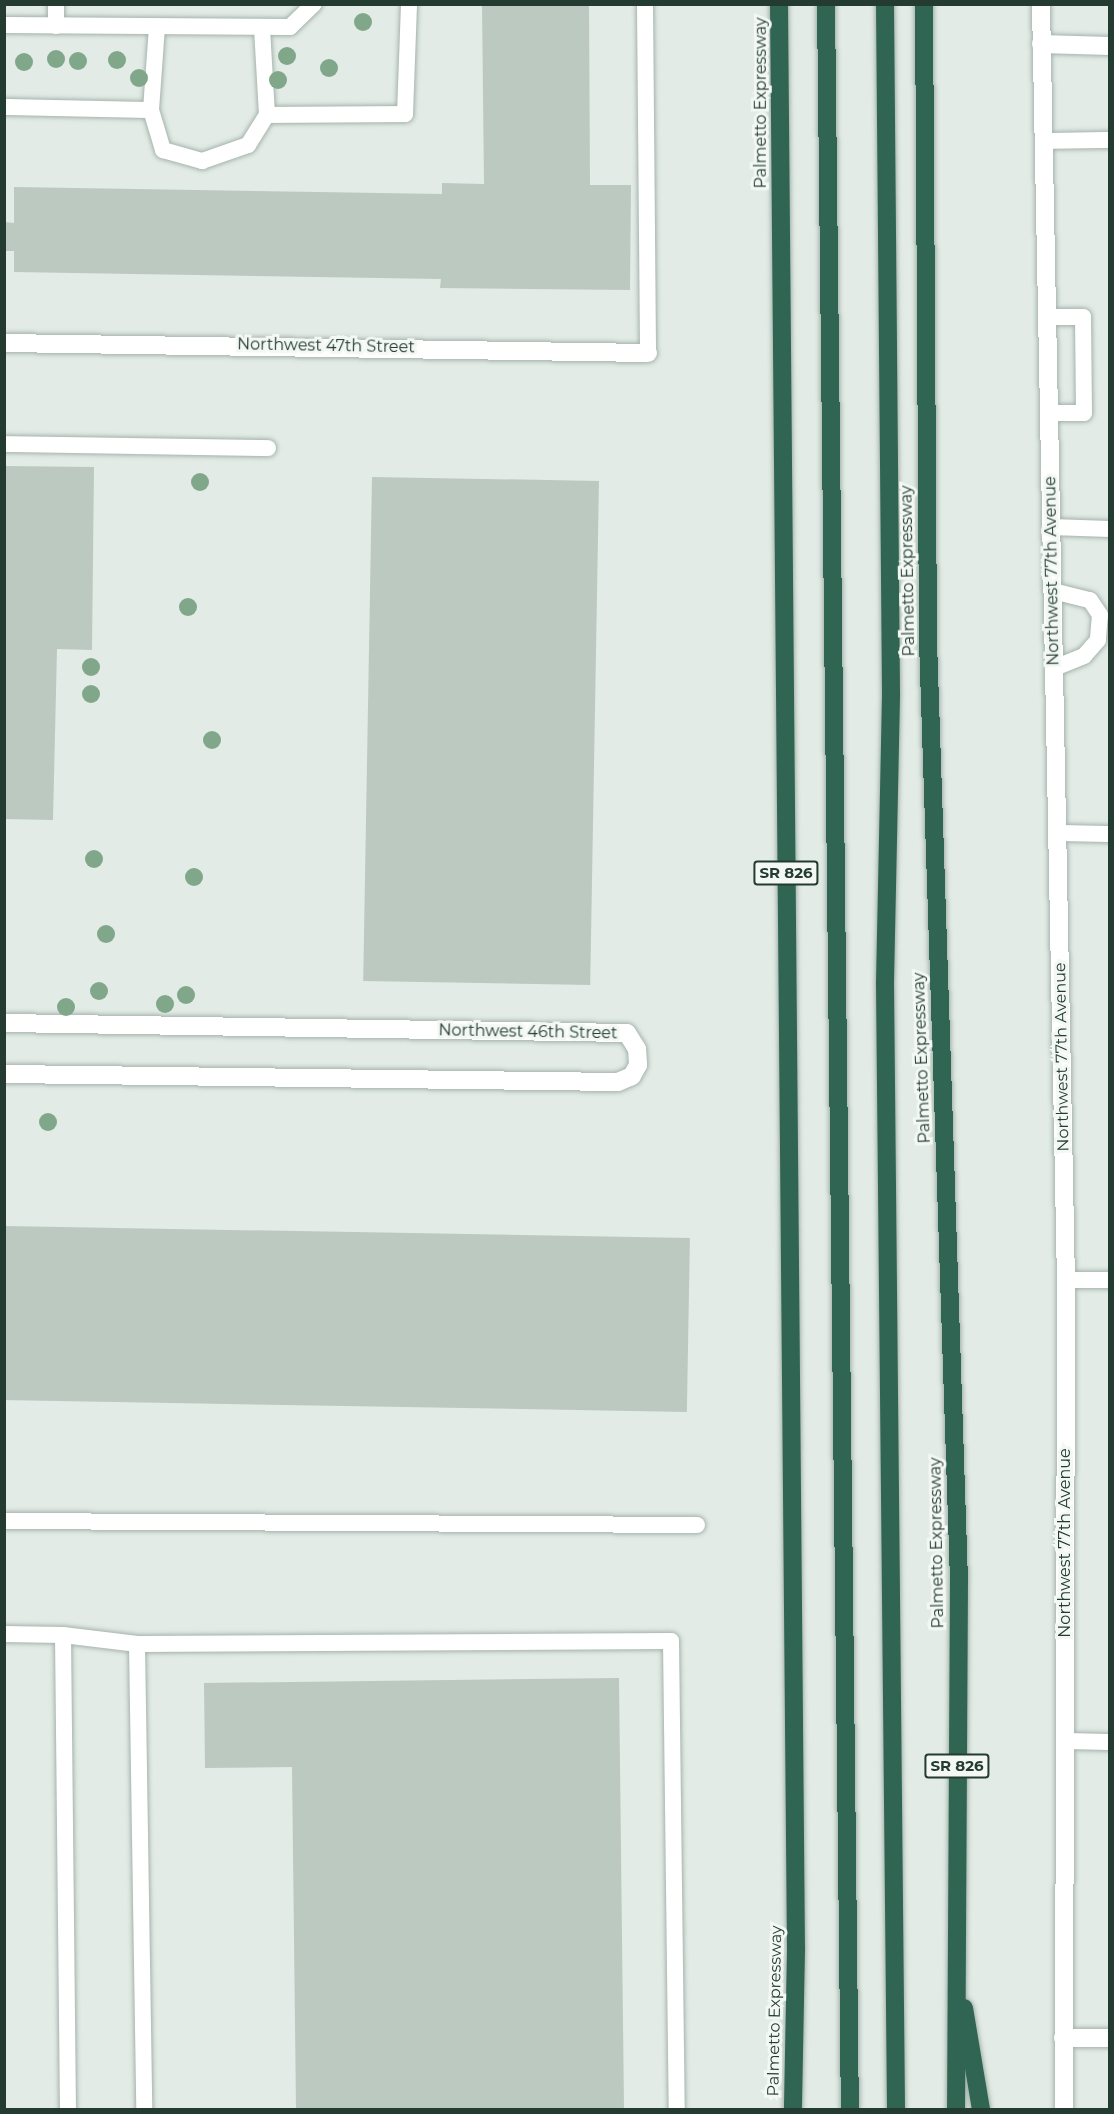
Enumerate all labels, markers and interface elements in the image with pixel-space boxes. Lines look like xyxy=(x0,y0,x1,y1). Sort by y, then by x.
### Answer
street label: Palmetto Expressway xyxy=(751,17,771,189)
street label: Northwest 47th Street xyxy=(237,335,415,357)
street label: Northwest 77th Avenue xyxy=(1041,476,1063,666)
street label: Palmetto Expressway xyxy=(897,485,919,657)
road number: SR 826 xyxy=(753,861,819,885)
street label: Northwest 77th Avenue xyxy=(1051,962,1073,1152)
street label: Palmetto Expressway xyxy=(909,972,935,1144)
street label: Northwest 46th Street xyxy=(438,1021,618,1043)
street label: Northwest 77th Avenue xyxy=(1055,1448,1075,1638)
street label: Palmetto Expressway xyxy=(926,1457,948,1629)
road number: SR 826 xyxy=(924,1754,990,1778)
street label: Palmetto Expressway xyxy=(764,1925,786,2097)

